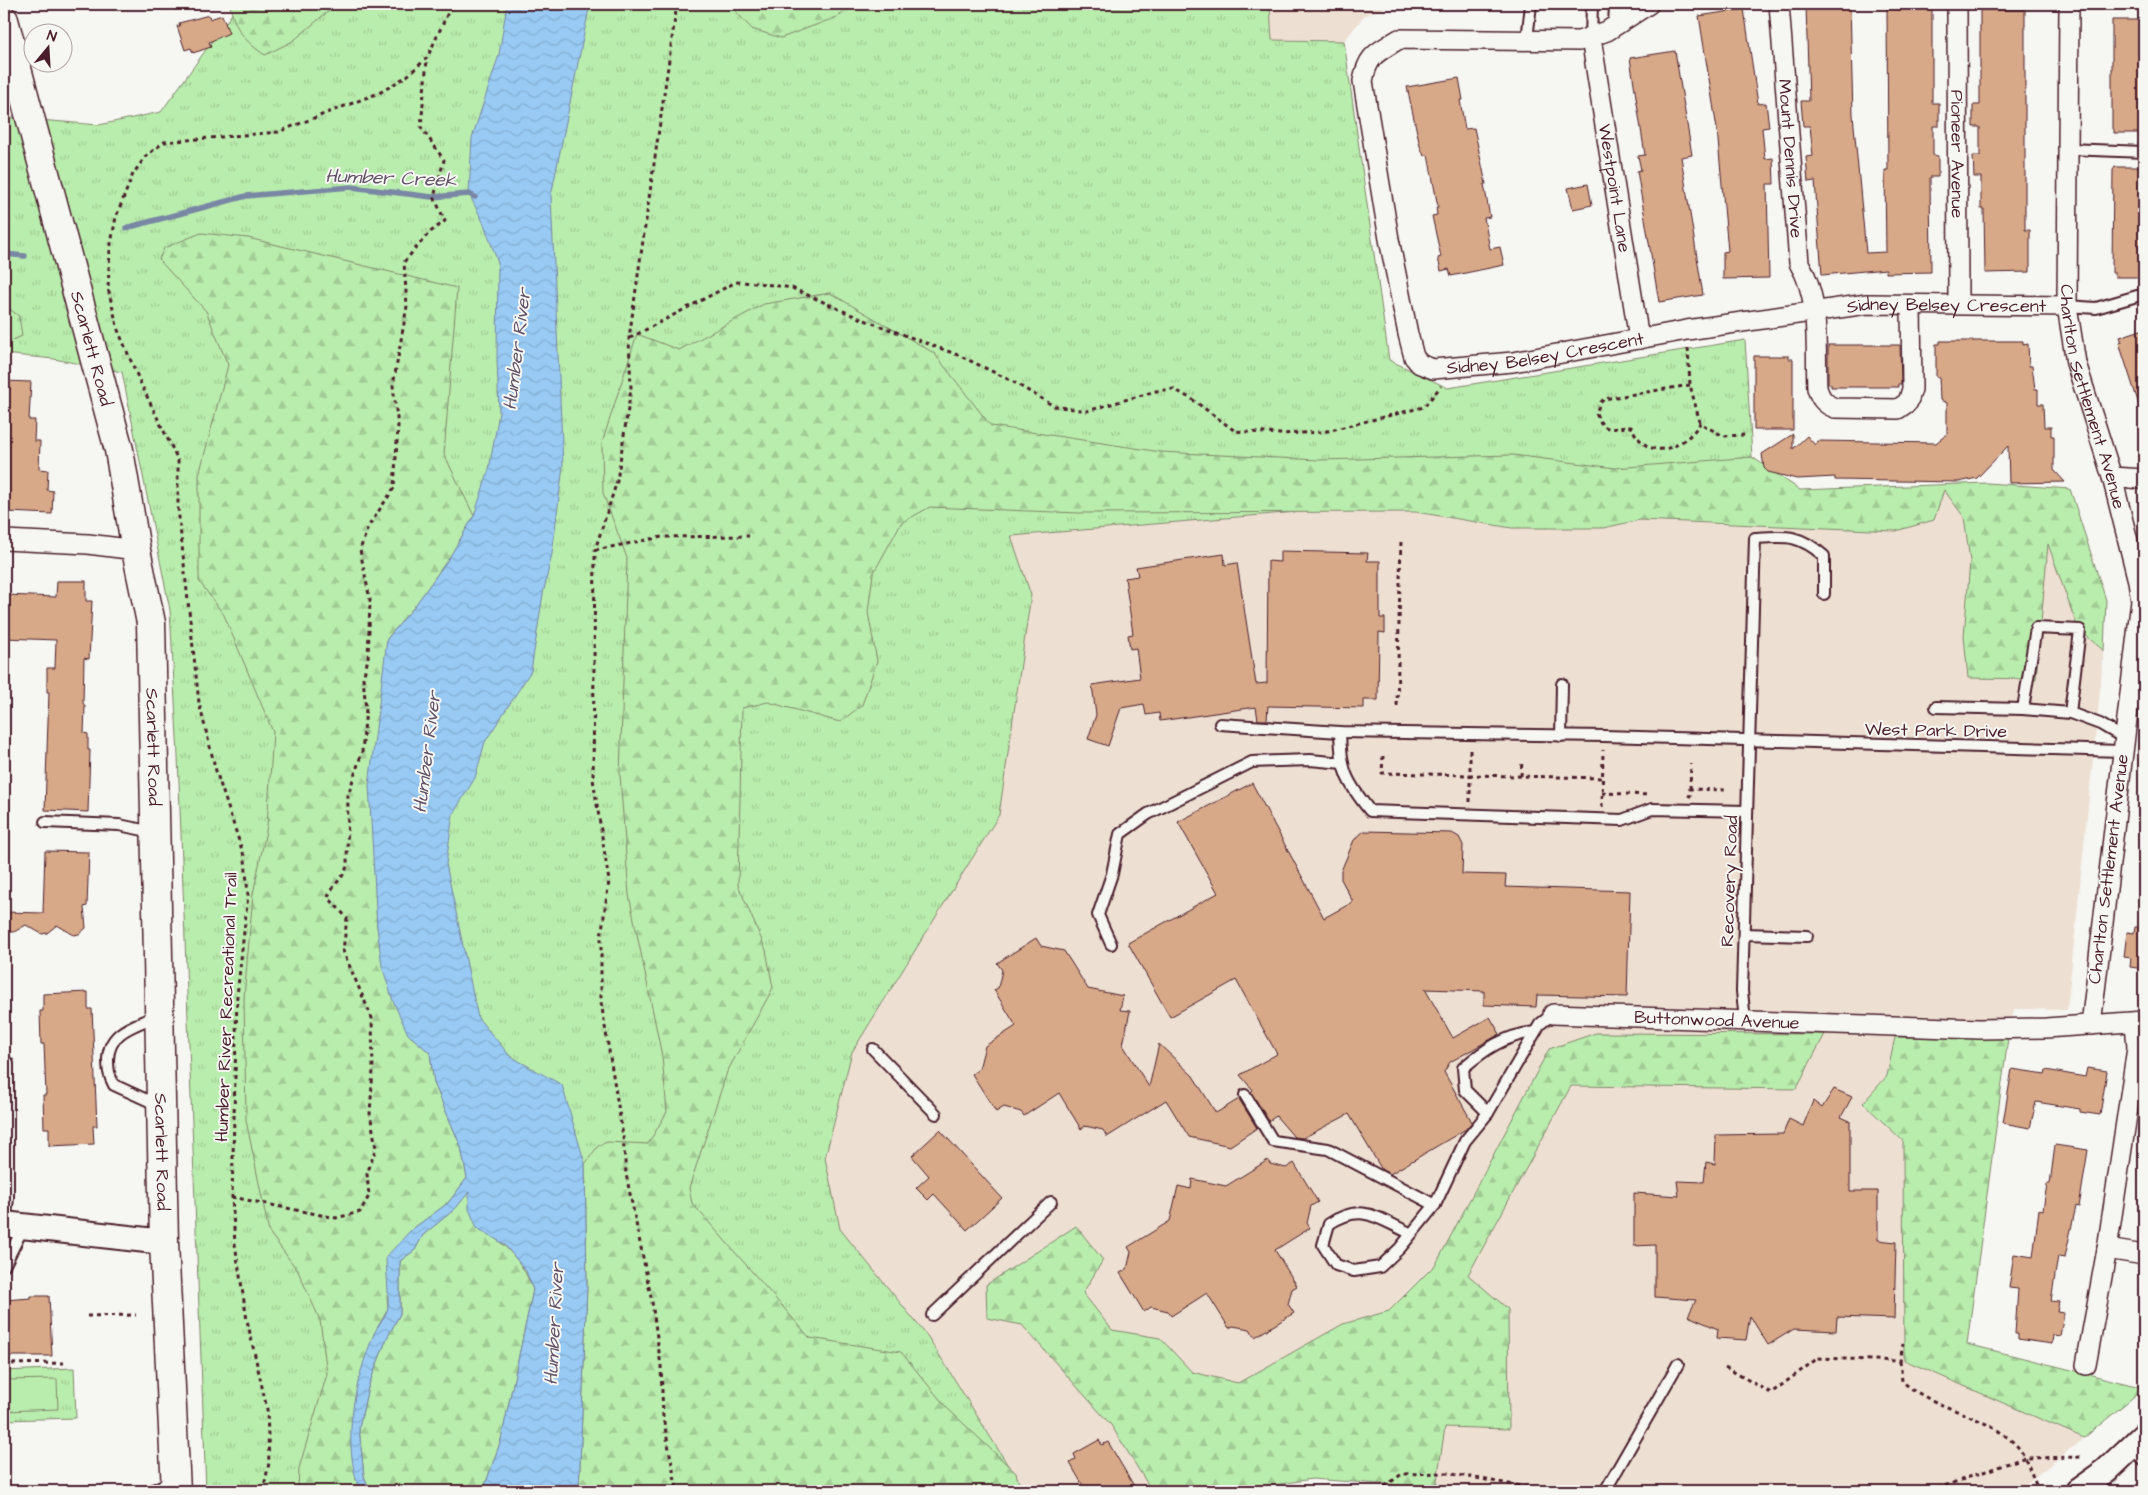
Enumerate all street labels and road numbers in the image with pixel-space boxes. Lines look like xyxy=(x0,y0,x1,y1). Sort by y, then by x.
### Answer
street label: Mount Dennis Drive xyxy=(1772,78,1809,239)
street label: Pioneer Avenue xyxy=(1944,90,1970,219)
street label: Westpoint Lane xyxy=(1592,122,1637,254)
street label: Charlton Settlement Avenue xyxy=(2054,284,2132,512)
street label: Scarlett Road xyxy=(64,288,119,409)
street label: Sidney Belsey Crescent xyxy=(1845,292,2047,320)
street label: Sidney Belsey Crescent xyxy=(1445,326,1647,381)
street label: Scarlett Road xyxy=(139,688,167,806)
street label: West Park Drive xyxy=(1865,717,2008,744)
street label: Charlton Settlement Avenue xyxy=(2082,752,2135,985)
street label: Recovery Road xyxy=(1715,815,1745,947)
street label: Humber River Recreational Trail xyxy=(209,872,244,1142)
street label: Buttonwood Avenue xyxy=(1634,1005,1800,1036)
street label: Scarlett Road xyxy=(148,1093,175,1211)

